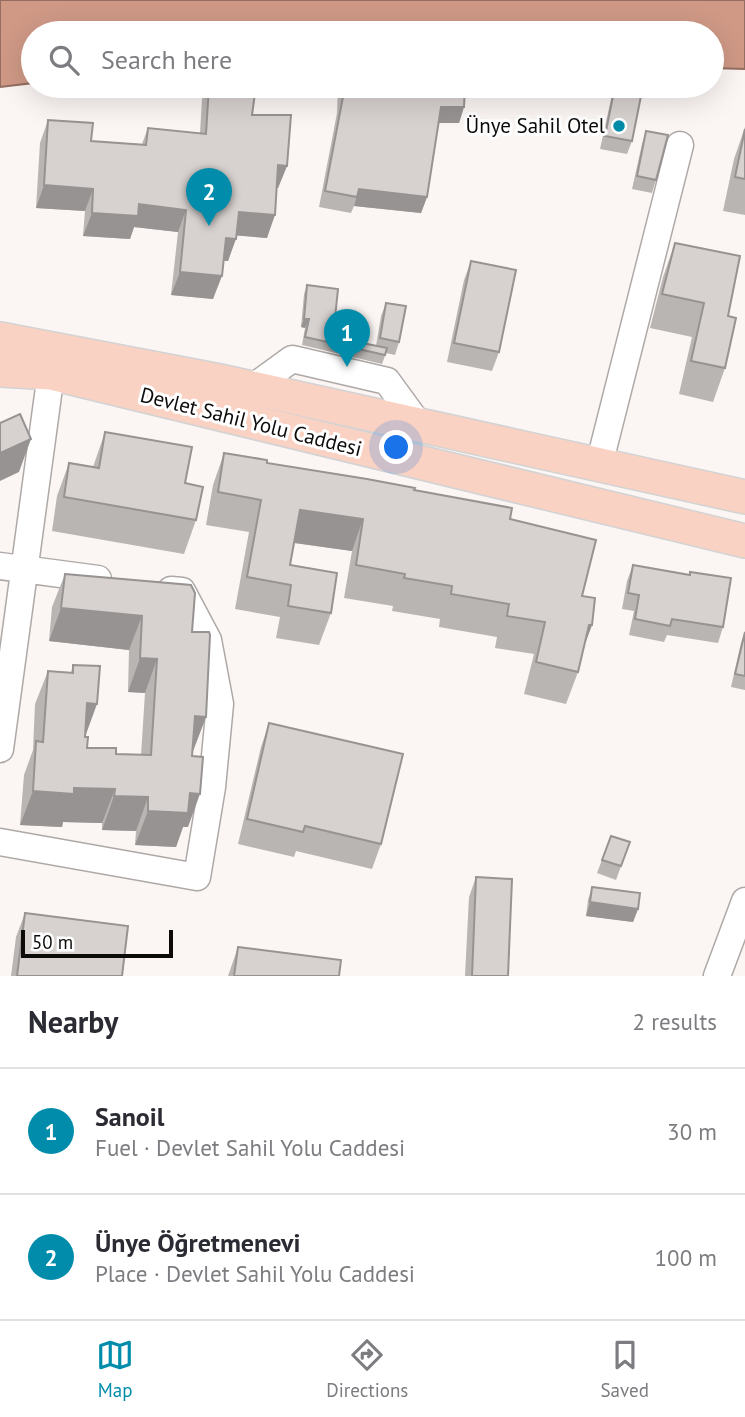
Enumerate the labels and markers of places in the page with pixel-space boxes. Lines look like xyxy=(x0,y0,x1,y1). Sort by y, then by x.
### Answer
place label: Ünye Sahil Otel xyxy=(466,112,605,139)
marker: Ünye Sahil Otel xyxy=(611,118,627,134)
pin: 2 xyxy=(186,168,232,226)
pin: 1 xyxy=(324,309,370,367)

